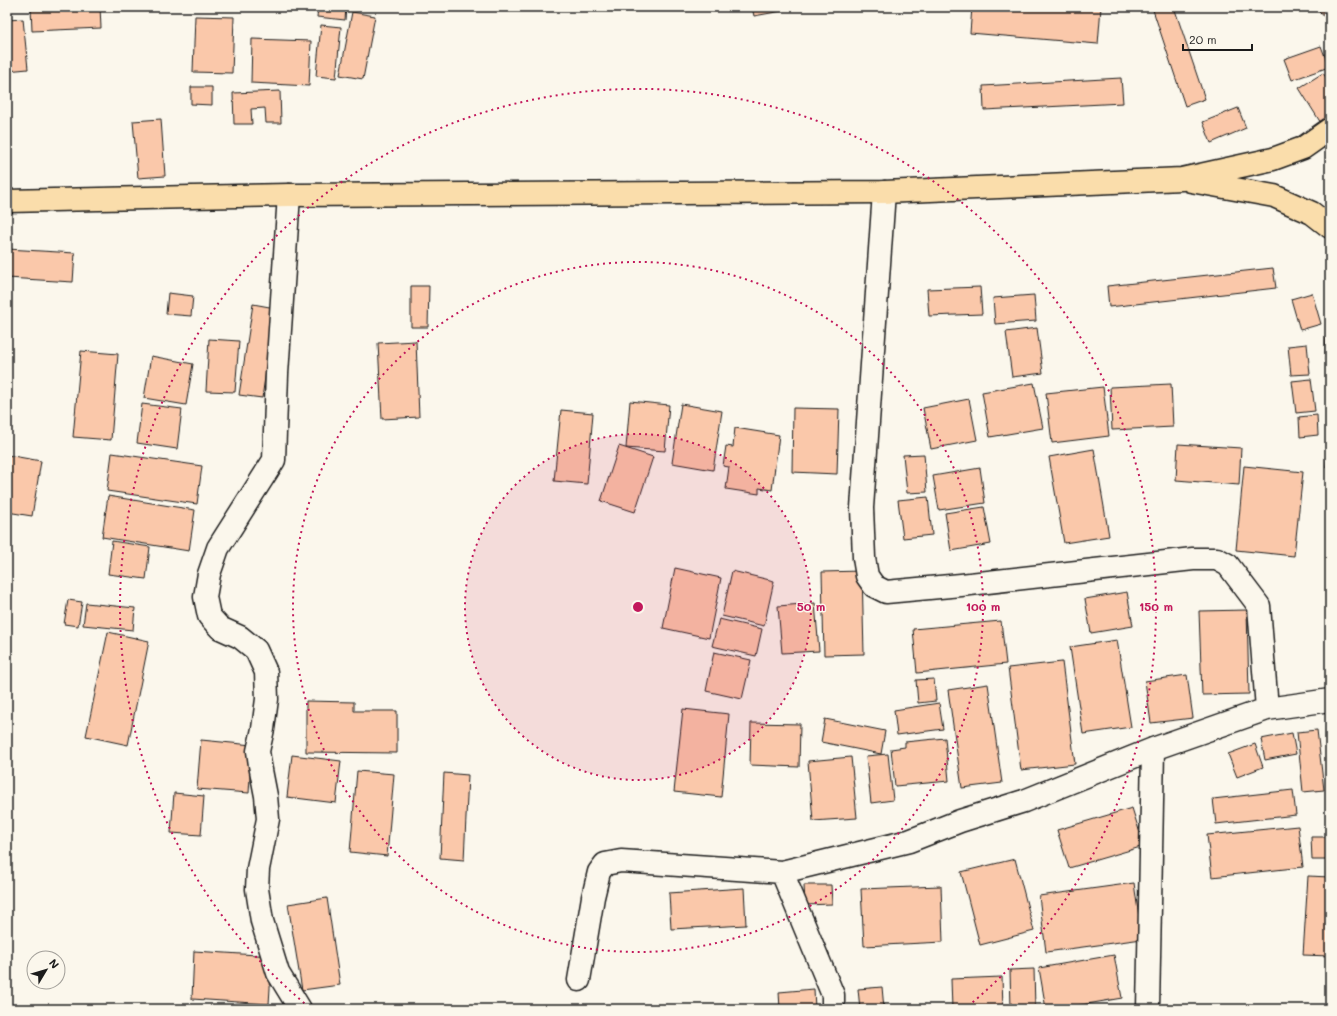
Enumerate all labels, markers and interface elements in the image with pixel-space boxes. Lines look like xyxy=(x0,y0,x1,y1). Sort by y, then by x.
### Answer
scale bar xyxy=(1183,26,1252,52)
text: 20 m xyxy=(1189,31,1217,47)
text: 50 m xyxy=(797,598,825,614)
text: 100 m xyxy=(966,598,1000,614)
text: 150 m xyxy=(1139,598,1173,614)
centre of rings xyxy=(631,600,645,614)
north arrow xyxy=(26,950,66,990)
text: N xyxy=(46,956,63,971)

